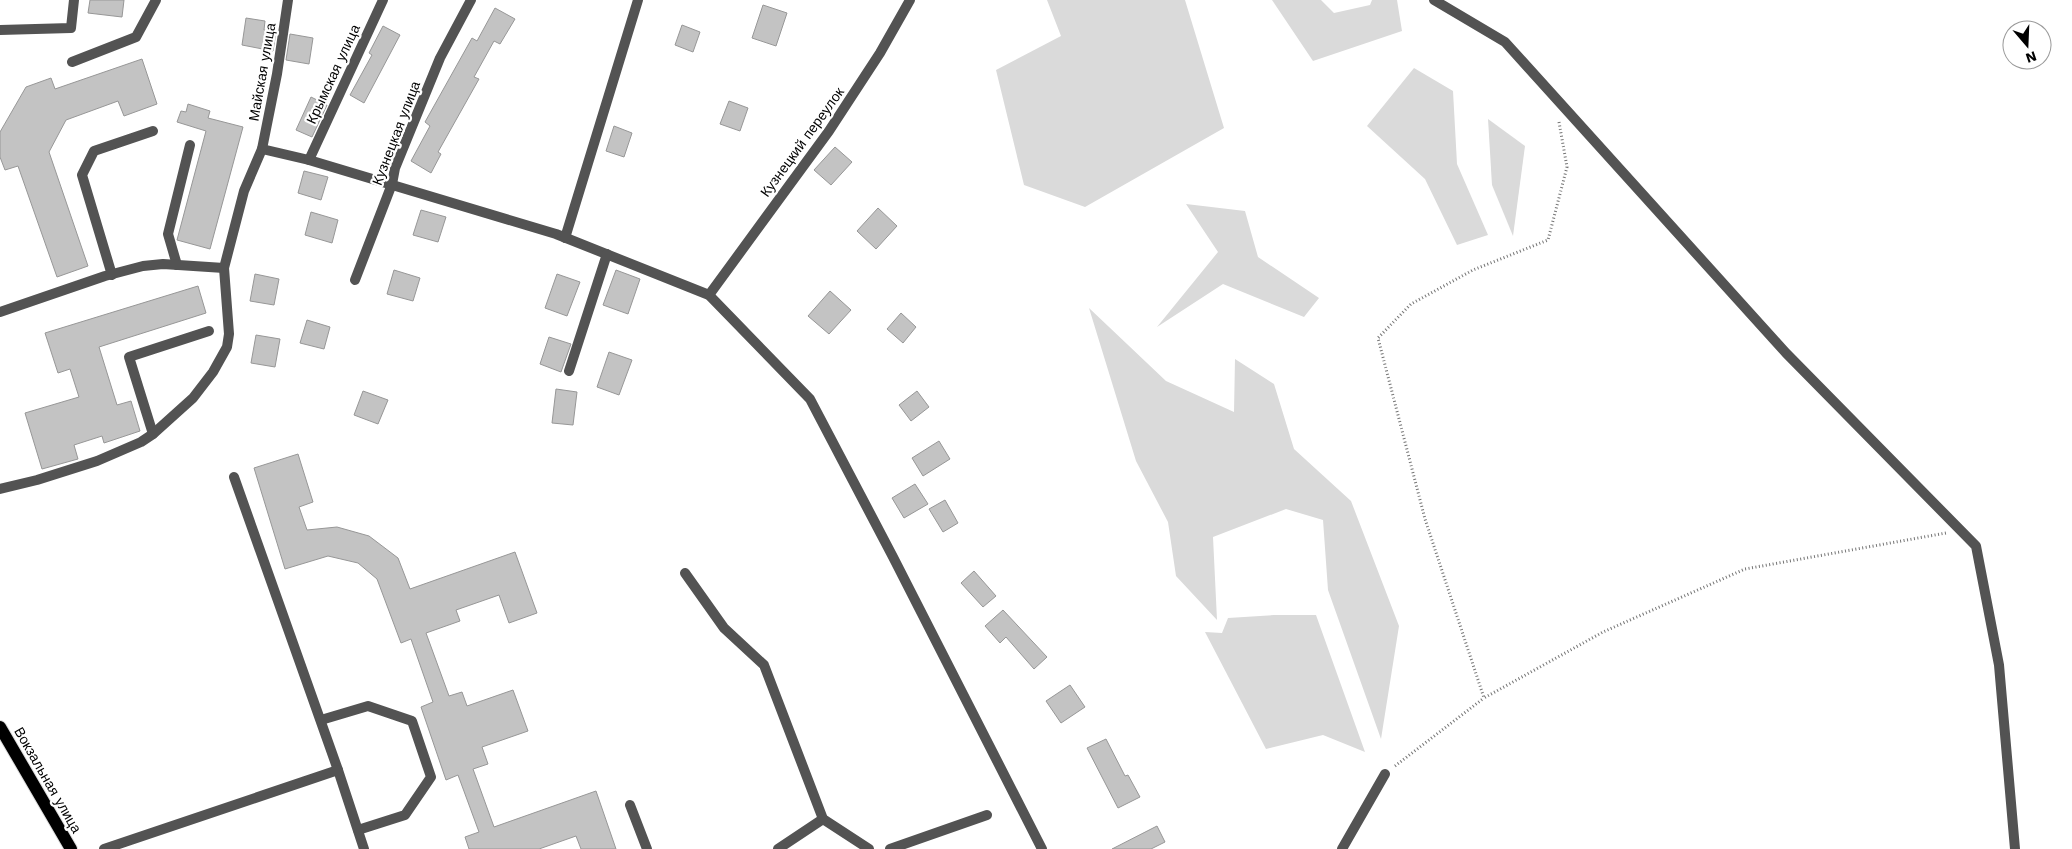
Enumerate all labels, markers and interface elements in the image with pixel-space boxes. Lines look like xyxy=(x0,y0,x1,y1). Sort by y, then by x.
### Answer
north arrow xyxy=(2002,20,2052,70)
street label: Майская улица xyxy=(245,21,279,122)
street label: Крымская улица xyxy=(303,22,363,126)
text: N xyxy=(2024,48,2039,67)
street label: Кузнецкая улица xyxy=(369,79,423,187)
street label: Кузнецкий переулок xyxy=(757,83,848,200)
street label: Вокзальная улица xyxy=(11,724,85,836)

